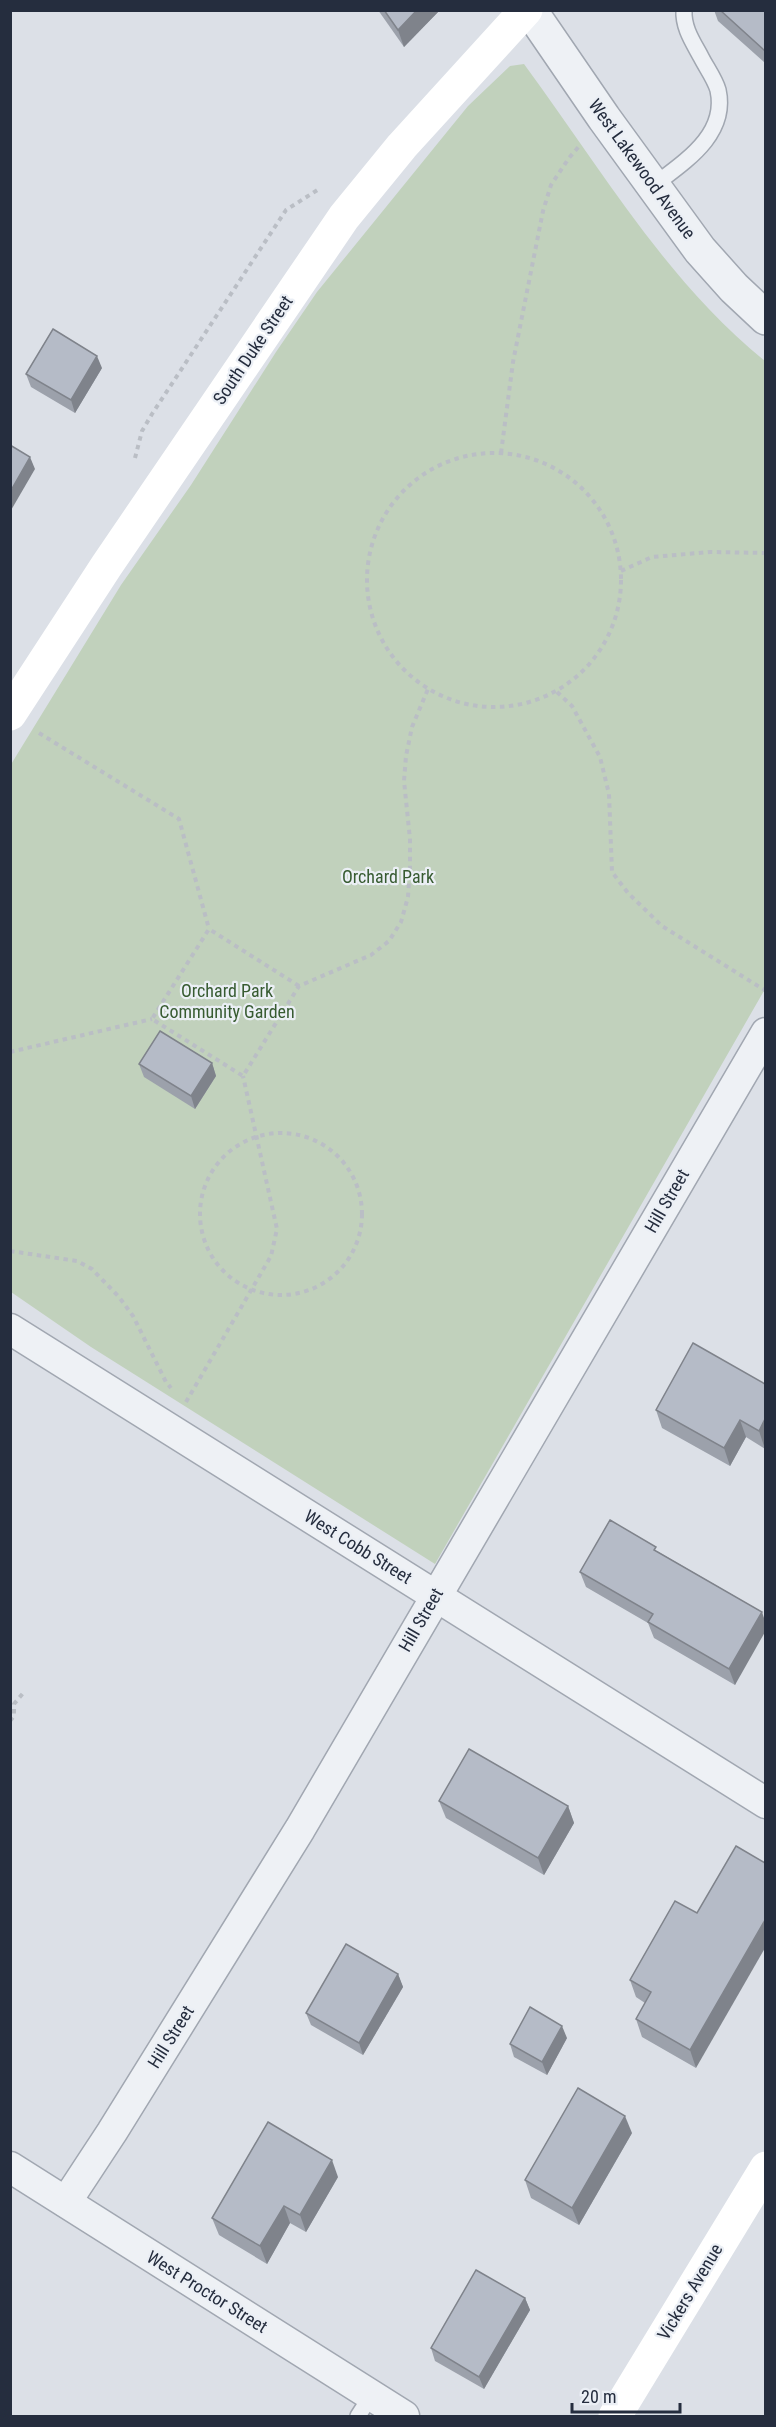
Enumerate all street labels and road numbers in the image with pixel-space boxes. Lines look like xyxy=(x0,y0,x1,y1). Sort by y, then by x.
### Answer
street label: West Lakewood Avenue xyxy=(585,95,700,243)
street label: South Duke Street xyxy=(208,291,297,408)
street label: Hill Street xyxy=(640,1165,693,1236)
street label: West Cobb Street xyxy=(301,1505,416,1588)
street label: Hill Street xyxy=(394,1584,447,1655)
street label: Hill Street xyxy=(143,2002,198,2072)
street label: Vickers Avenue xyxy=(653,2240,727,2344)
street label: West Proctor Street xyxy=(143,2246,271,2337)

